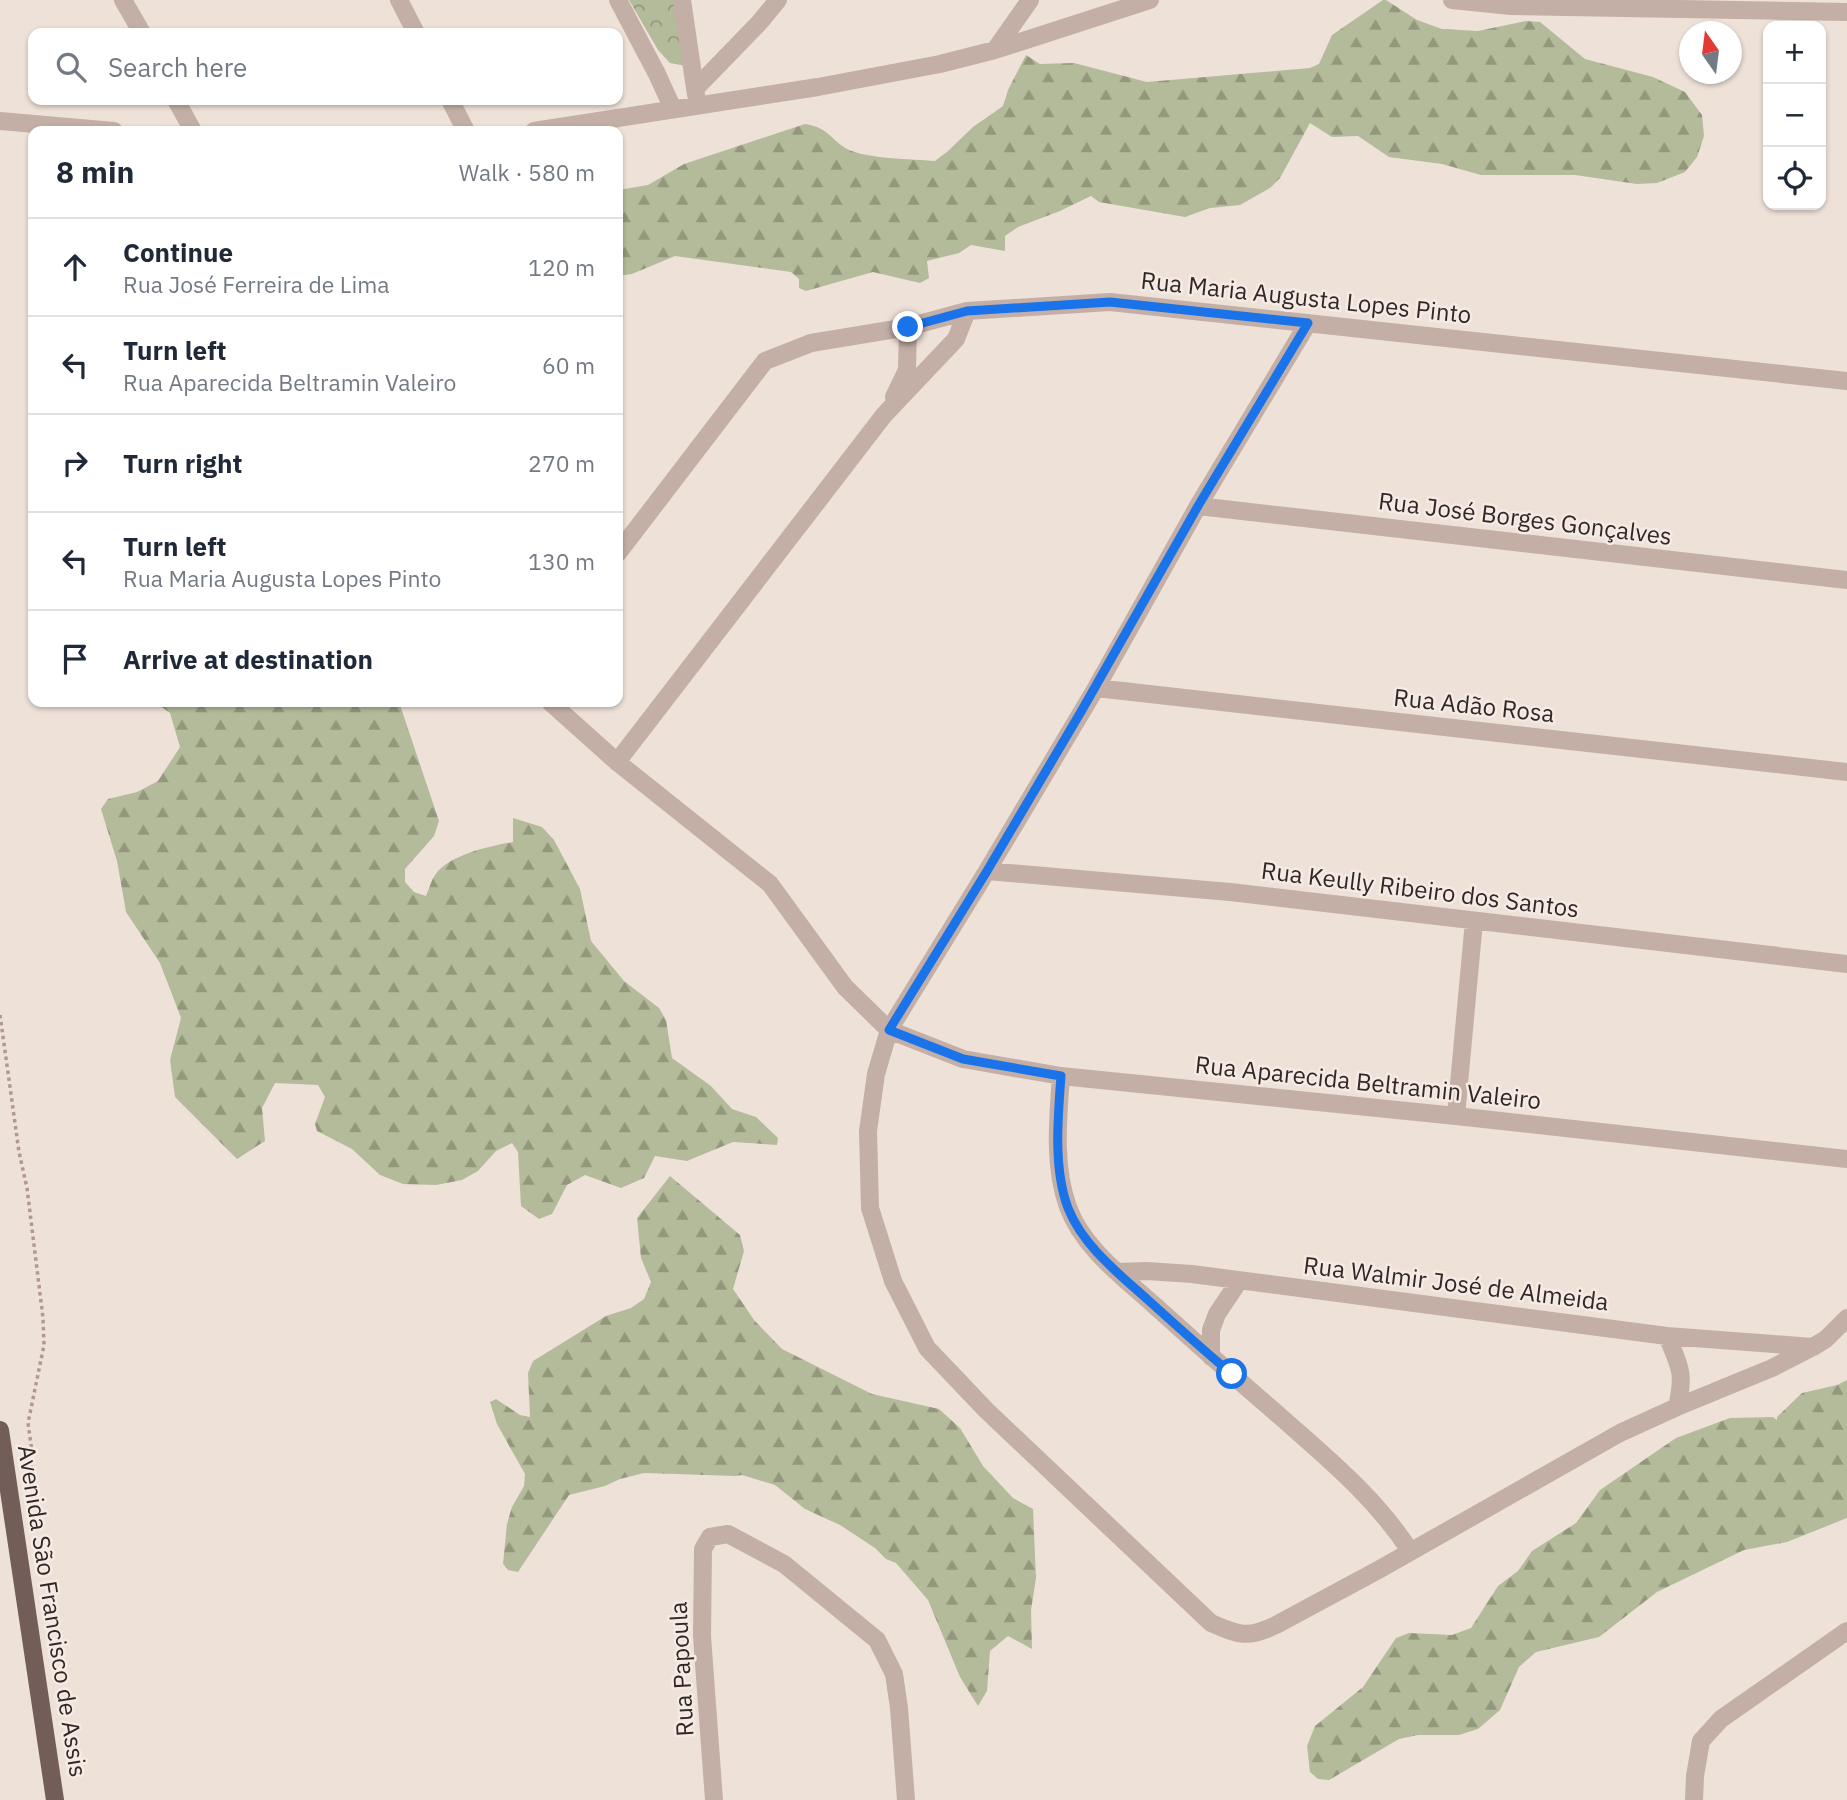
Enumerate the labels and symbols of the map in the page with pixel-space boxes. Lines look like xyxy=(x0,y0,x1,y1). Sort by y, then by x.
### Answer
north arrow xyxy=(1679,21,1742,84)
street label: Rua Maria Augusta Lopes Pinto xyxy=(1139,264,1473,330)
route end xyxy=(892,311,923,342)
street label: Rua José Borges Gonçalves xyxy=(1377,484,1674,552)
street label: Rua Adão Rosa xyxy=(1392,681,1556,729)
street label: Rua Keully Ribeiro dos Santos xyxy=(1259,854,1581,924)
street label: Rua Aparecida Beltramin Valeiro xyxy=(1193,1048,1543,1116)
street label: Rua Walmir José de Almeida xyxy=(1302,1248,1611,1318)
route start xyxy=(1216,1358,1247,1389)
street label: Avenida São Francisco de Assis xyxy=(11,1443,95,1779)
street label: Rua Papoula xyxy=(661,1601,701,1737)

